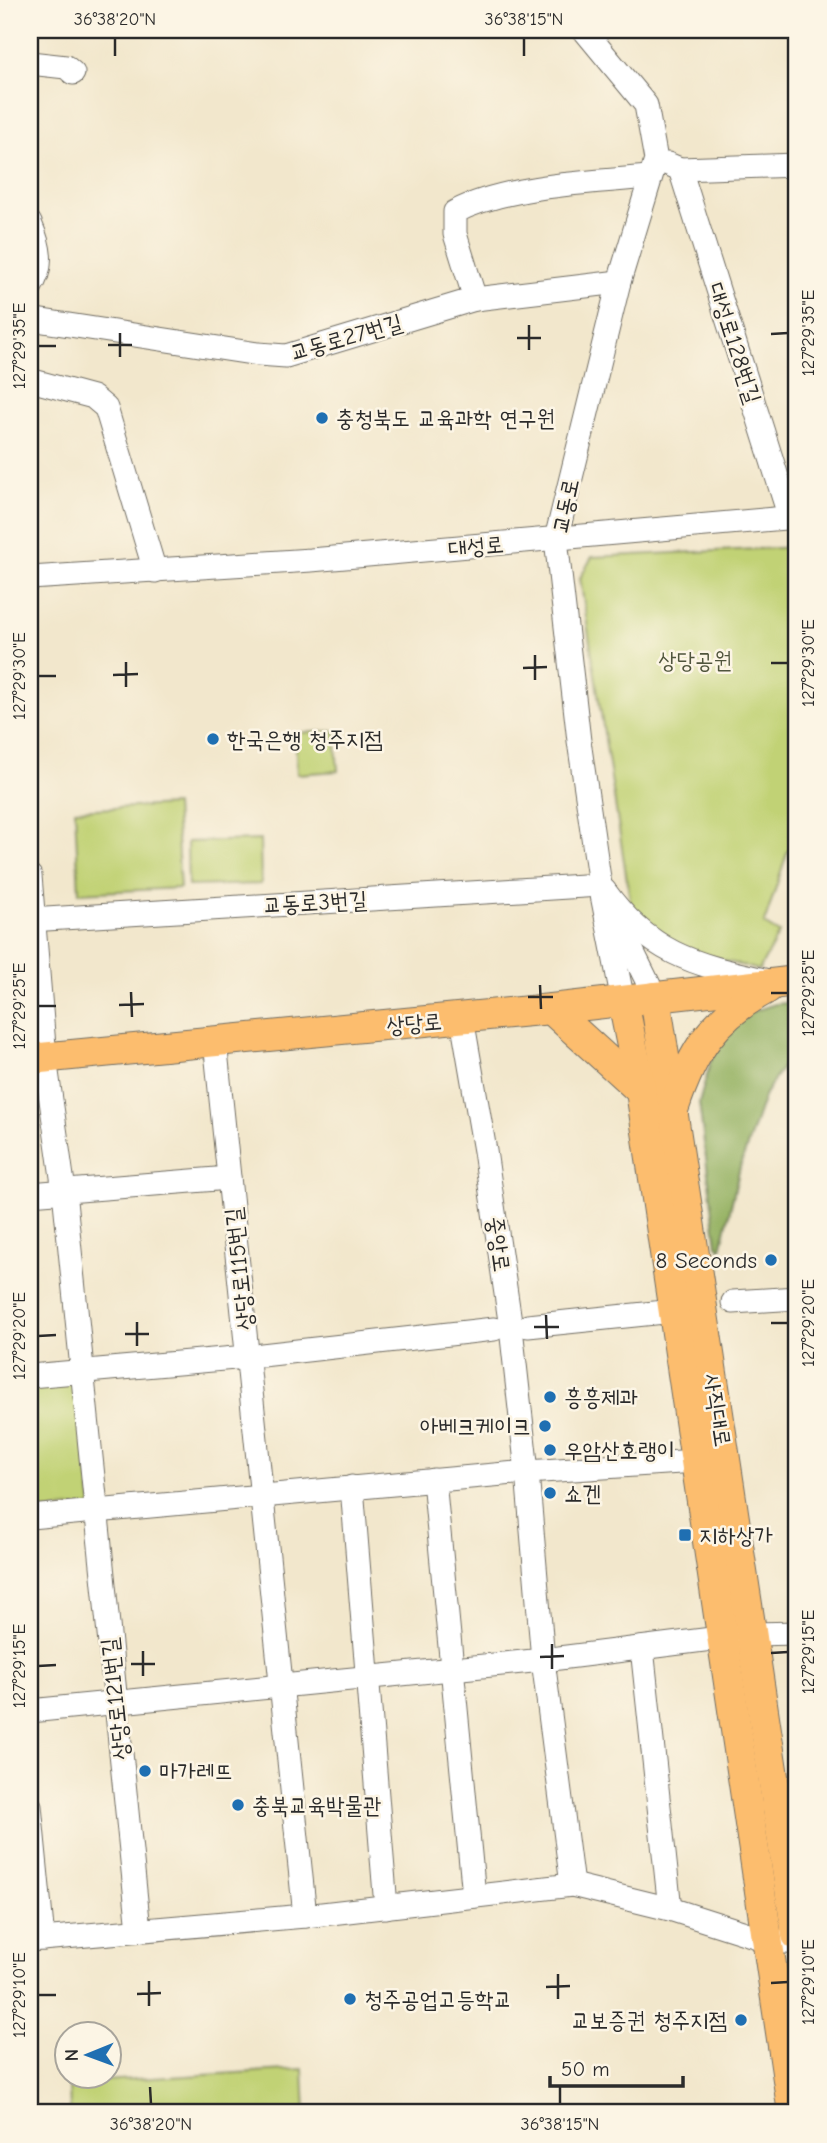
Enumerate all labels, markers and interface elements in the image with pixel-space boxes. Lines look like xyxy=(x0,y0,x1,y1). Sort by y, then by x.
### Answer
text: 36°38'20"N xyxy=(74,9,156,30)
text: 36°38'15"N xyxy=(485,9,563,30)
street label: 대성로128번길 xyxy=(702,279,767,407)
text: 127°29'35"E xyxy=(798,290,819,376)
text: 127°29'35"E xyxy=(9,303,30,389)
street label: 교동로27번길 xyxy=(287,309,405,366)
place label: 충청북도 교육과학 연구원 xyxy=(336,405,555,432)
marker: 충청북도 교육과학 연구원 xyxy=(314,410,330,426)
street label: 교동로 xyxy=(547,476,584,536)
street label: 대성로 xyxy=(447,531,505,562)
text: 127°29'30"E xyxy=(798,619,819,707)
text: 127°29'30"E xyxy=(9,632,30,720)
park label: 상당공원 xyxy=(658,647,732,674)
place label: 한국은행 청주지점 xyxy=(227,726,383,753)
marker: 한국은행 청주지점 xyxy=(205,731,221,747)
street label: 교동로3번길 xyxy=(262,886,368,919)
text: 127°29'25"E xyxy=(798,949,819,1036)
text: 127°29'25"E xyxy=(9,962,30,1049)
street label: 상당로 xyxy=(385,1008,443,1039)
street label: 상당로115번길 xyxy=(220,1206,259,1332)
street label: 중앙로 xyxy=(481,1215,516,1273)
place label: 8 Seconds xyxy=(656,1247,757,1274)
marker: 8 Seconds xyxy=(763,1252,779,1268)
text: 127°29'20"E xyxy=(798,1279,819,1367)
text: 127°29'20"E xyxy=(9,1292,30,1380)
street label: 사직대로 xyxy=(698,1371,737,1449)
place label: 흥흥제과 xyxy=(564,1384,638,1411)
marker: 흥흥제과 xyxy=(542,1389,558,1405)
place label: 아베크케이크 xyxy=(420,1413,531,1440)
marker: 아베크케이크 xyxy=(537,1418,553,1434)
place label: 우암산호랭이 xyxy=(564,1437,675,1464)
marker: 우암산호랭이 xyxy=(542,1442,558,1458)
place label: 쇼겐 xyxy=(564,1480,601,1507)
marker: 쇼겐 xyxy=(542,1485,558,1501)
place label: 지하상가 xyxy=(699,1522,773,1549)
marker: 지하상가 xyxy=(677,1527,693,1543)
text: 127°29'15"E xyxy=(798,1610,819,1694)
text: 127°29'15"E xyxy=(9,1624,30,1708)
street label: 상당로121번길 xyxy=(96,1636,135,1761)
place label: 마가레뜨 xyxy=(159,1758,233,1785)
marker: 마가레뜨 xyxy=(137,1763,153,1779)
place label: 충북교육박물관 xyxy=(252,1792,382,1819)
marker: 충북교육박물관 xyxy=(230,1797,246,1813)
text: 127°29'10"E xyxy=(798,1939,819,2025)
text: 127°29'10"E xyxy=(9,1952,30,2038)
place label: 청주공업고등학교 xyxy=(364,1986,512,2013)
marker: 청주공업고등학교 xyxy=(342,1991,358,2007)
place label: 교보증권 청주지점 xyxy=(571,2007,727,2034)
marker: 교보증권 청주지점 xyxy=(733,2012,749,2028)
north arrow xyxy=(52,2021,122,2090)
scale bar xyxy=(550,2045,684,2089)
text: N xyxy=(61,2049,83,2062)
text: 50 m xyxy=(561,2057,610,2081)
text: 36°38'20"N xyxy=(110,2114,192,2135)
text: 36°38'15"N xyxy=(521,2114,599,2135)

